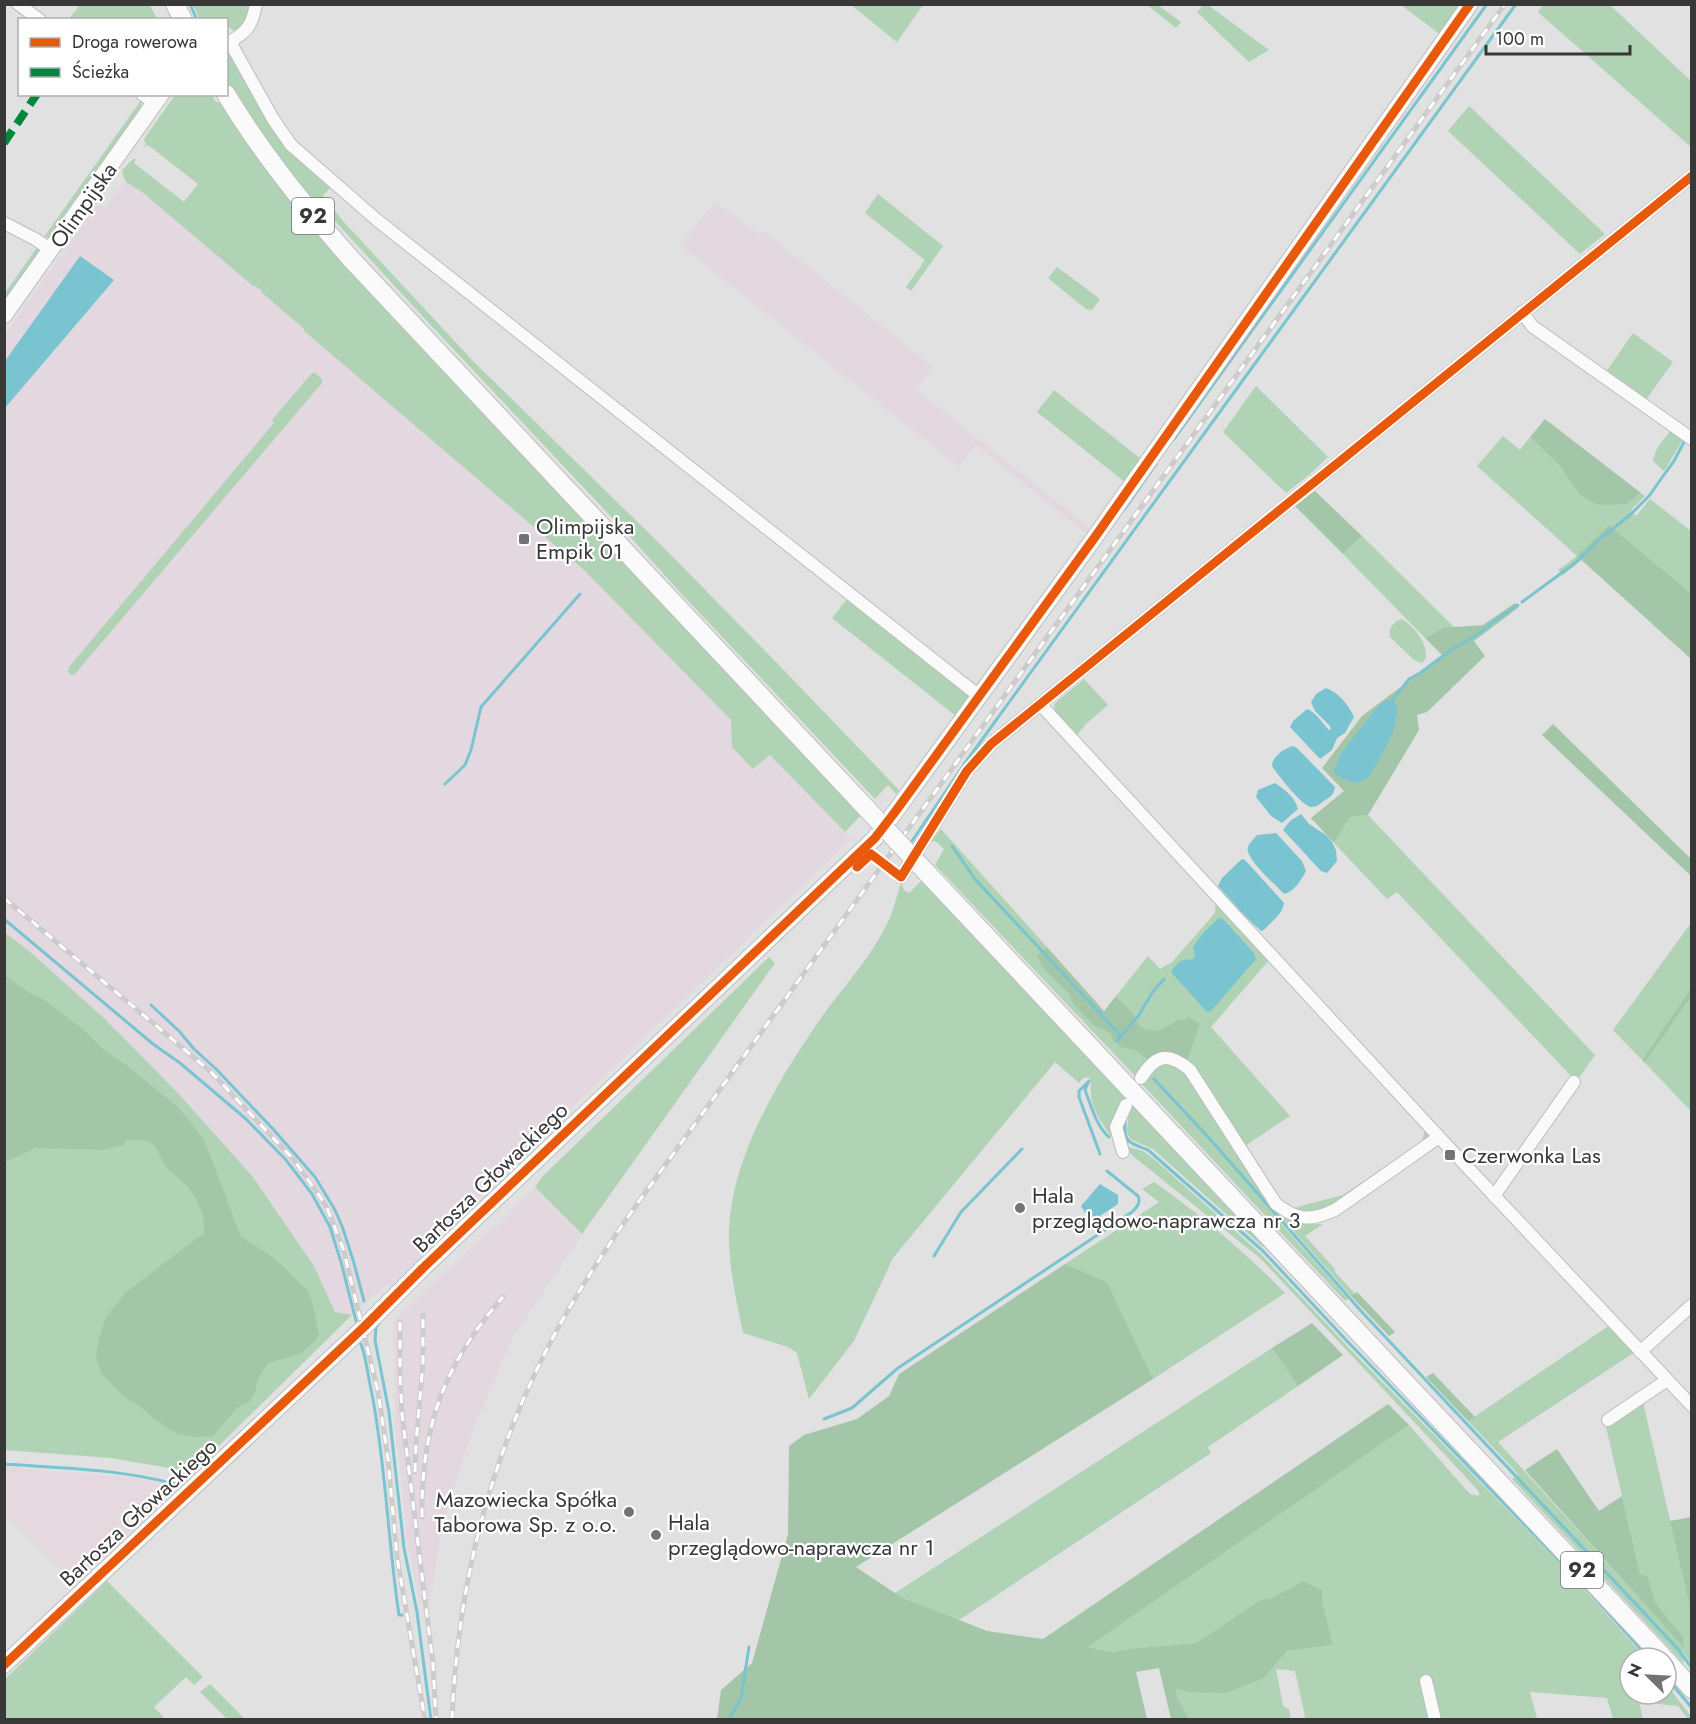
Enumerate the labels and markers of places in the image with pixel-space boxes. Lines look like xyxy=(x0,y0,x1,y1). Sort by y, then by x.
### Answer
place label: Olimpijska Empik 01 xyxy=(536,510,634,567)
marker: Olimpijska Empik 01 xyxy=(517,532,531,546)
place label: Czerwonka Las xyxy=(1462,1139,1601,1171)
marker: Czerwonka Las xyxy=(1443,1148,1457,1162)
place label: Hala przeglądowo-naprawcza nr 3 xyxy=(1032,1179,1300,1236)
marker: Hala przeglądowo-naprawcza nr 3 xyxy=(1013,1201,1027,1215)
place label: Mazowiecka Spółka Taborowa Sp. z o.o. xyxy=(434,1483,617,1540)
marker: Mazowiecka Spółka Taborowa Sp. z o.o. xyxy=(622,1505,636,1519)
place label: Hala przeglądowo-naprawcza nr 1 xyxy=(668,1506,934,1563)
marker: Hala przeglądowo-naprawcza nr 1 xyxy=(649,1528,663,1542)

